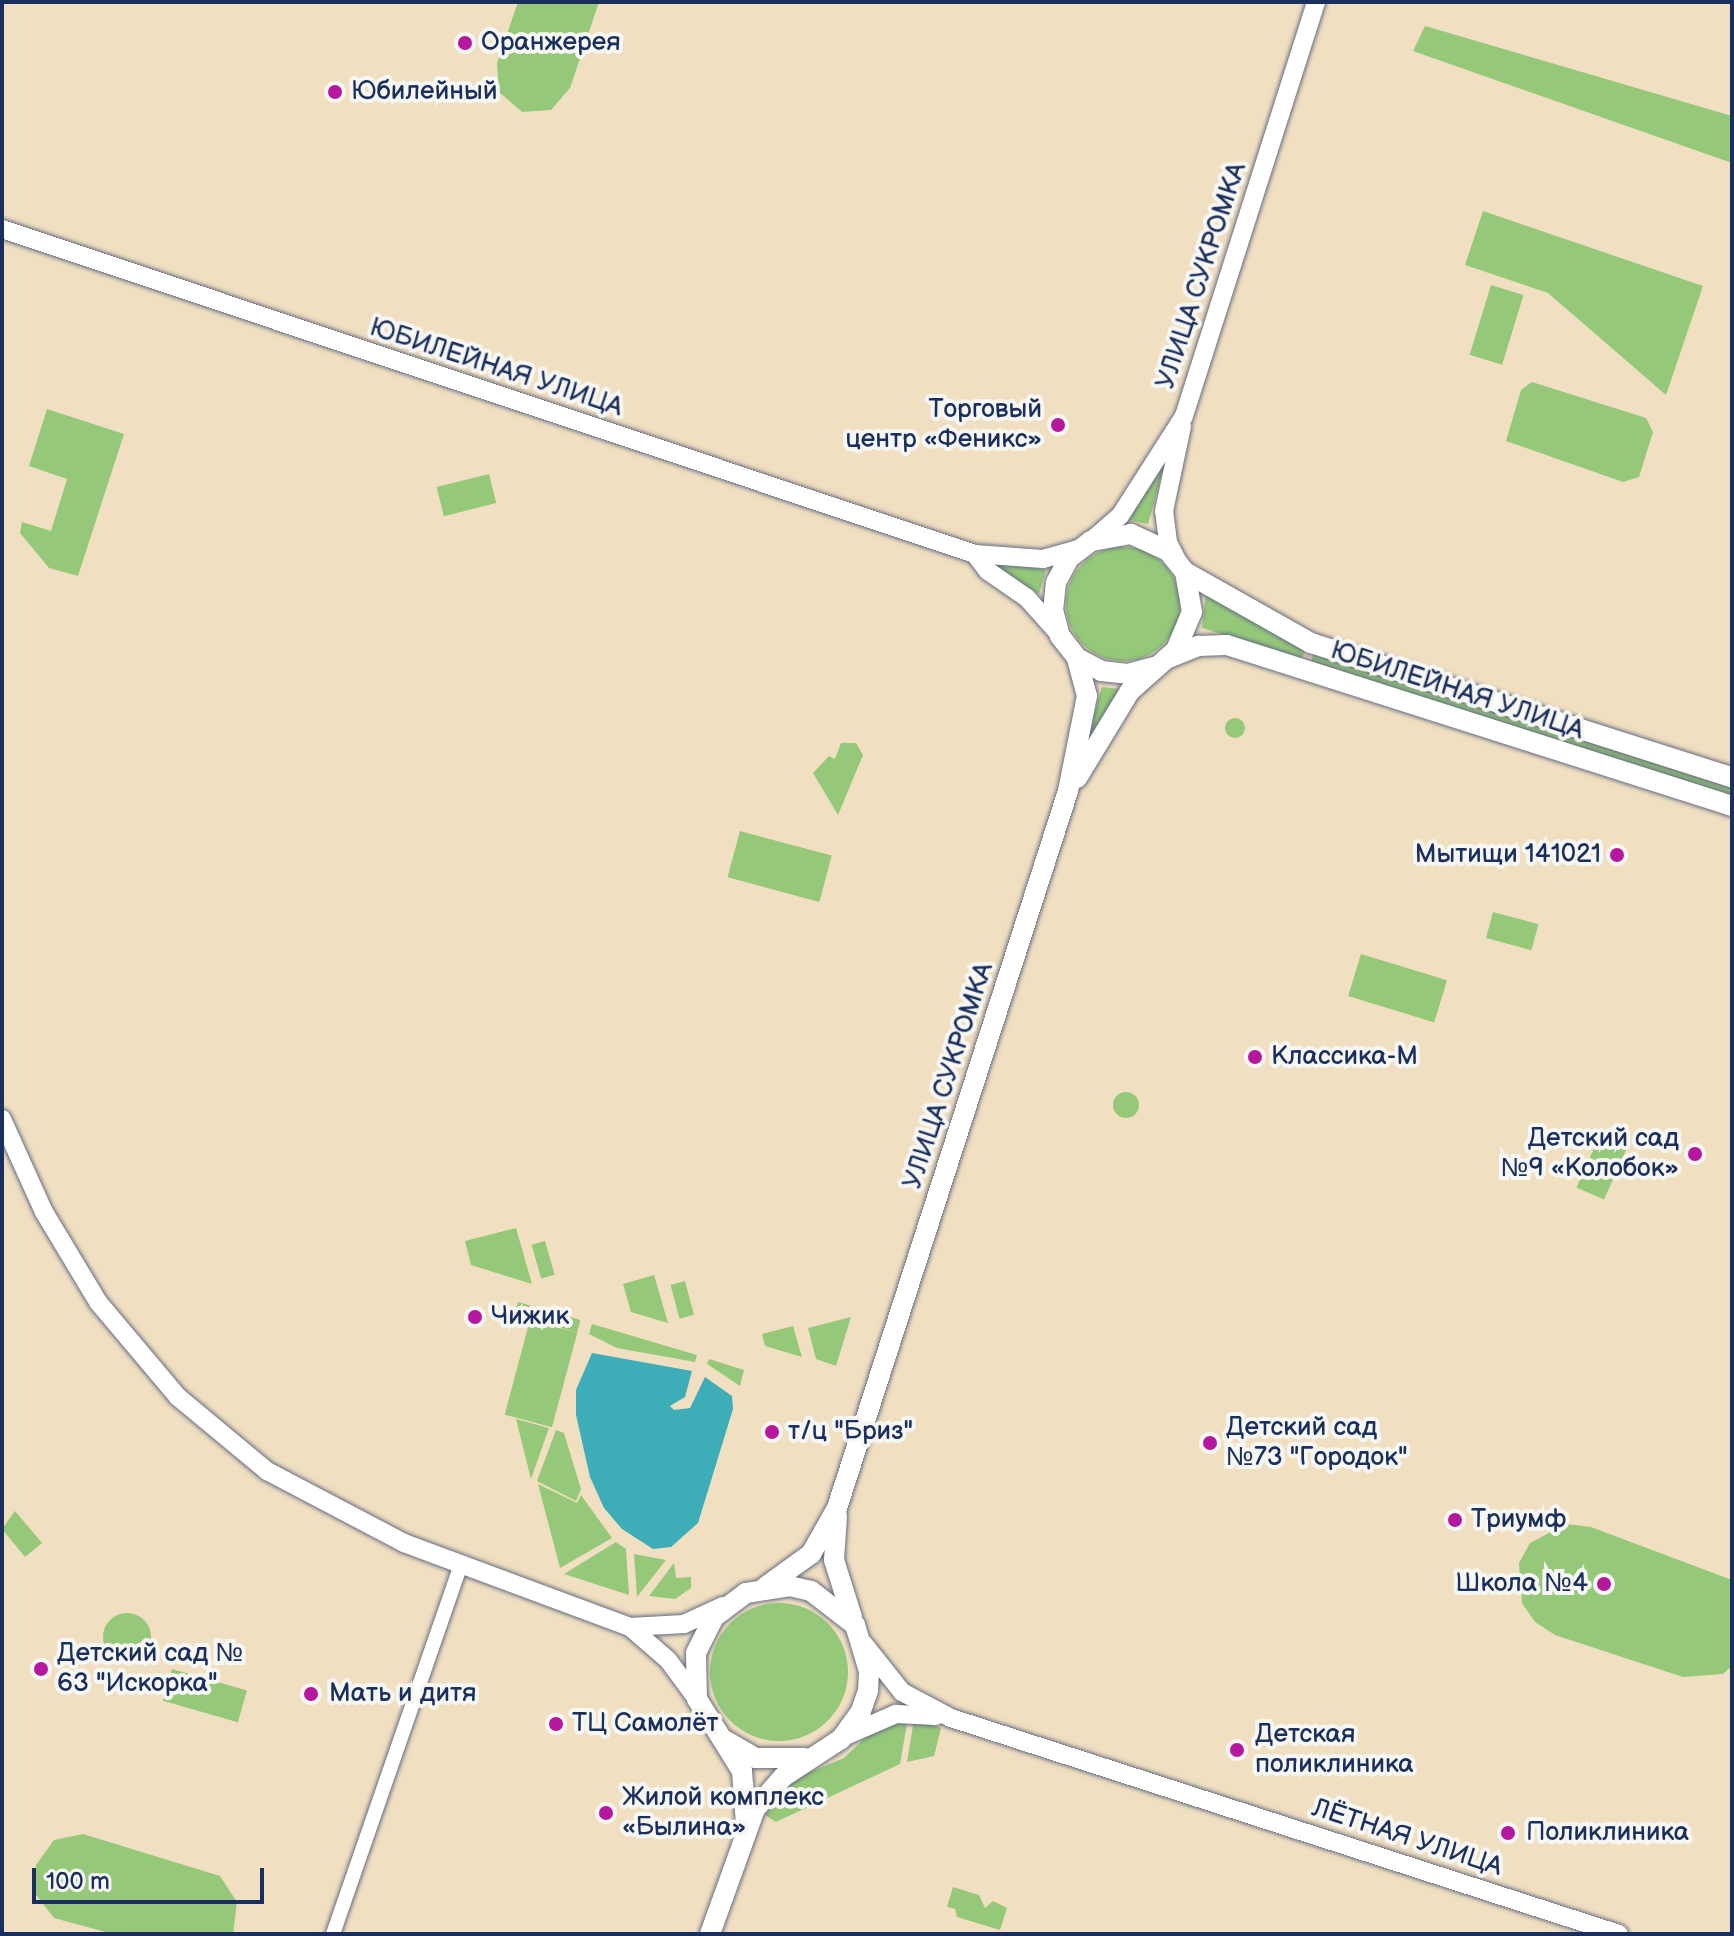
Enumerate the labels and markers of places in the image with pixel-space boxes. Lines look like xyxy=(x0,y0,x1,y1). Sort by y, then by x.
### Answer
place label: Оранжерея xyxy=(481,27,621,59)
marker: Оранжерея xyxy=(456,34,474,52)
place label: Юбилейный xyxy=(351,76,498,108)
marker: Юбилейный xyxy=(326,83,344,101)
place label: Торговый центр «Феникс» xyxy=(846,394,1042,456)
marker: Торговый центр «Феникс» xyxy=(1049,416,1067,434)
place label: Мытищи 141021 xyxy=(1415,839,1601,871)
marker: Мытищи 141021 xyxy=(1608,846,1626,864)
place label: Классика-М xyxy=(1271,1041,1418,1073)
marker: Классика-М xyxy=(1246,1048,1264,1066)
place label: Детский сад №9 «Колобок» xyxy=(1501,1123,1679,1184)
marker: Детский сад №9 «Колобок» xyxy=(1686,1145,1704,1163)
place label: Чижик xyxy=(491,1301,569,1333)
marker: Чижик xyxy=(466,1308,484,1326)
place label: Детский сад №73 "Городок" xyxy=(1226,1412,1408,1474)
place label: т/ц "Бриз" xyxy=(788,1416,913,1448)
marker: т/ц "Бриз" xyxy=(763,1423,781,1441)
marker: Детский сад №73 "Городок" xyxy=(1201,1434,1219,1452)
place label: Триумф xyxy=(1471,1504,1566,1536)
marker: Триумф xyxy=(1446,1511,1464,1529)
place label: Школа №4 xyxy=(1455,1568,1588,1600)
marker: Школа №4 xyxy=(1595,1575,1613,1593)
place label: Детский сад № 63 "Искорка" xyxy=(57,1638,243,1700)
marker: Детский сад № 63 "Искорка" xyxy=(32,1660,50,1678)
place label: Мать и дитя xyxy=(329,1678,476,1710)
marker: Мать и дитя xyxy=(300,1683,322,1705)
place label: ТЦ Самолёт xyxy=(572,1708,719,1740)
marker: ТЦ Самолёт xyxy=(547,1715,565,1733)
place label: Детская поликлиника xyxy=(1255,1719,1414,1780)
marker: Детская поликлиника xyxy=(1226,1739,1248,1761)
place label: Жилой комплекс «Былина» xyxy=(622,1782,824,1844)
marker: Жилой комплекс «Былина» xyxy=(597,1804,615,1822)
place label: Поликлиника xyxy=(1526,1817,1689,1849)
marker: Поликлиника xyxy=(1497,1822,1519,1844)

